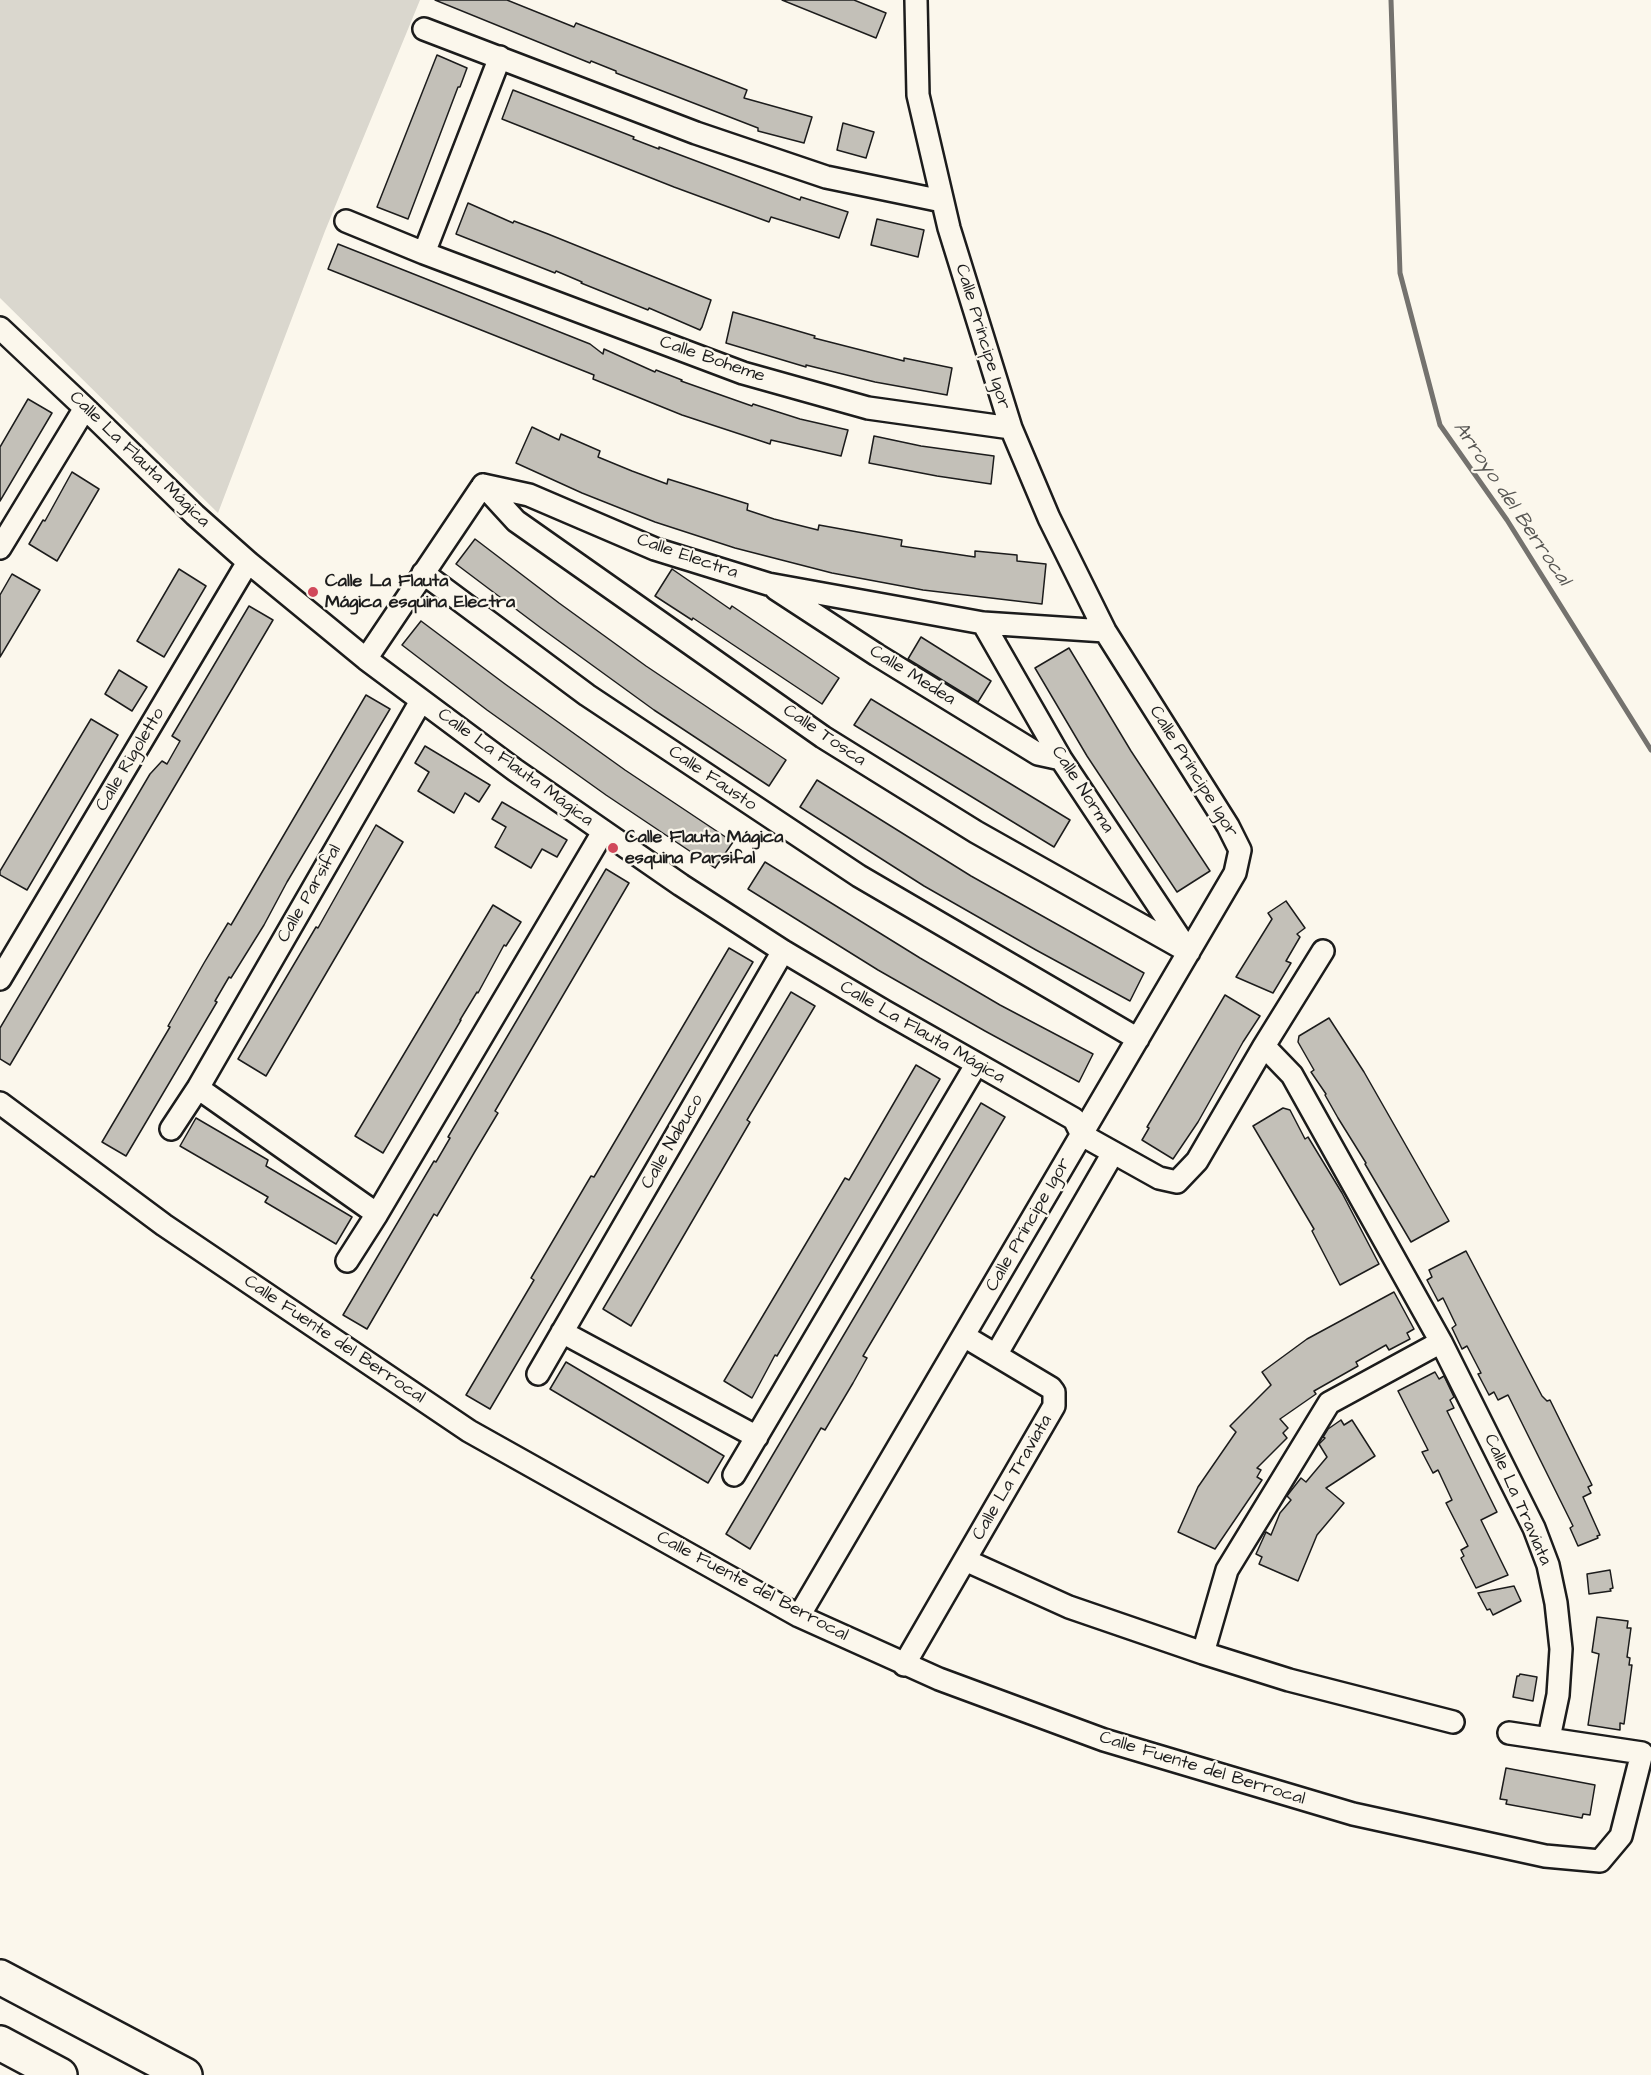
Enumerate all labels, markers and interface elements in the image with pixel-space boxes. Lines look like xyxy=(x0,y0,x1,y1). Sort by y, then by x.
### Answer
street label: Calle Príncipe Igor xyxy=(950,262,1014,412)
street label: Calle Boheme xyxy=(657,332,767,388)
street label: Calle La Flauta Mágica xyxy=(64,387,214,533)
water label: Arroyo del Berrocal xyxy=(1447,417,1575,591)
street label: Calle Electra xyxy=(634,530,740,584)
place label: Calle La Flauta Mágica esquina Electra xyxy=(325,571,515,614)
marker: Calle La Flauta Mágica esquina Electra xyxy=(306,585,320,599)
street label: Calle Medea xyxy=(865,641,959,711)
street label: Calle Tosca xyxy=(778,700,870,772)
street label: Calle Príncipe Igor xyxy=(1144,702,1242,842)
street label: Calle Rigoletto xyxy=(92,704,170,816)
street label: Calle La Flauta Mágica xyxy=(433,704,597,832)
street label: Calle Fausto xyxy=(664,742,760,816)
street label: Calle Norma xyxy=(1046,743,1118,837)
place label: Calle Flauta Mágica esquina Parsifal xyxy=(625,827,783,870)
street label: Calle Parsifal xyxy=(273,841,347,947)
marker: Calle Flauta Mágica esquina Parsifal xyxy=(606,841,620,855)
street label: Calle La Flauta Mágica xyxy=(836,977,1008,1089)
street label: Calle Nabuco xyxy=(637,1091,709,1193)
street label: Calle Príncipe Igor xyxy=(982,1154,1076,1296)
street label: Calle Fuente del Berrocal xyxy=(239,1271,429,1409)
street label: Calle La Traviata xyxy=(968,1411,1058,1545)
street label: Calle La Traviata xyxy=(1478,1431,1556,1569)
street label: Calle Fuente del Berrocal xyxy=(652,1527,852,1647)
street label: Calle Fuente del Berrocal xyxy=(1097,1727,1307,1811)

